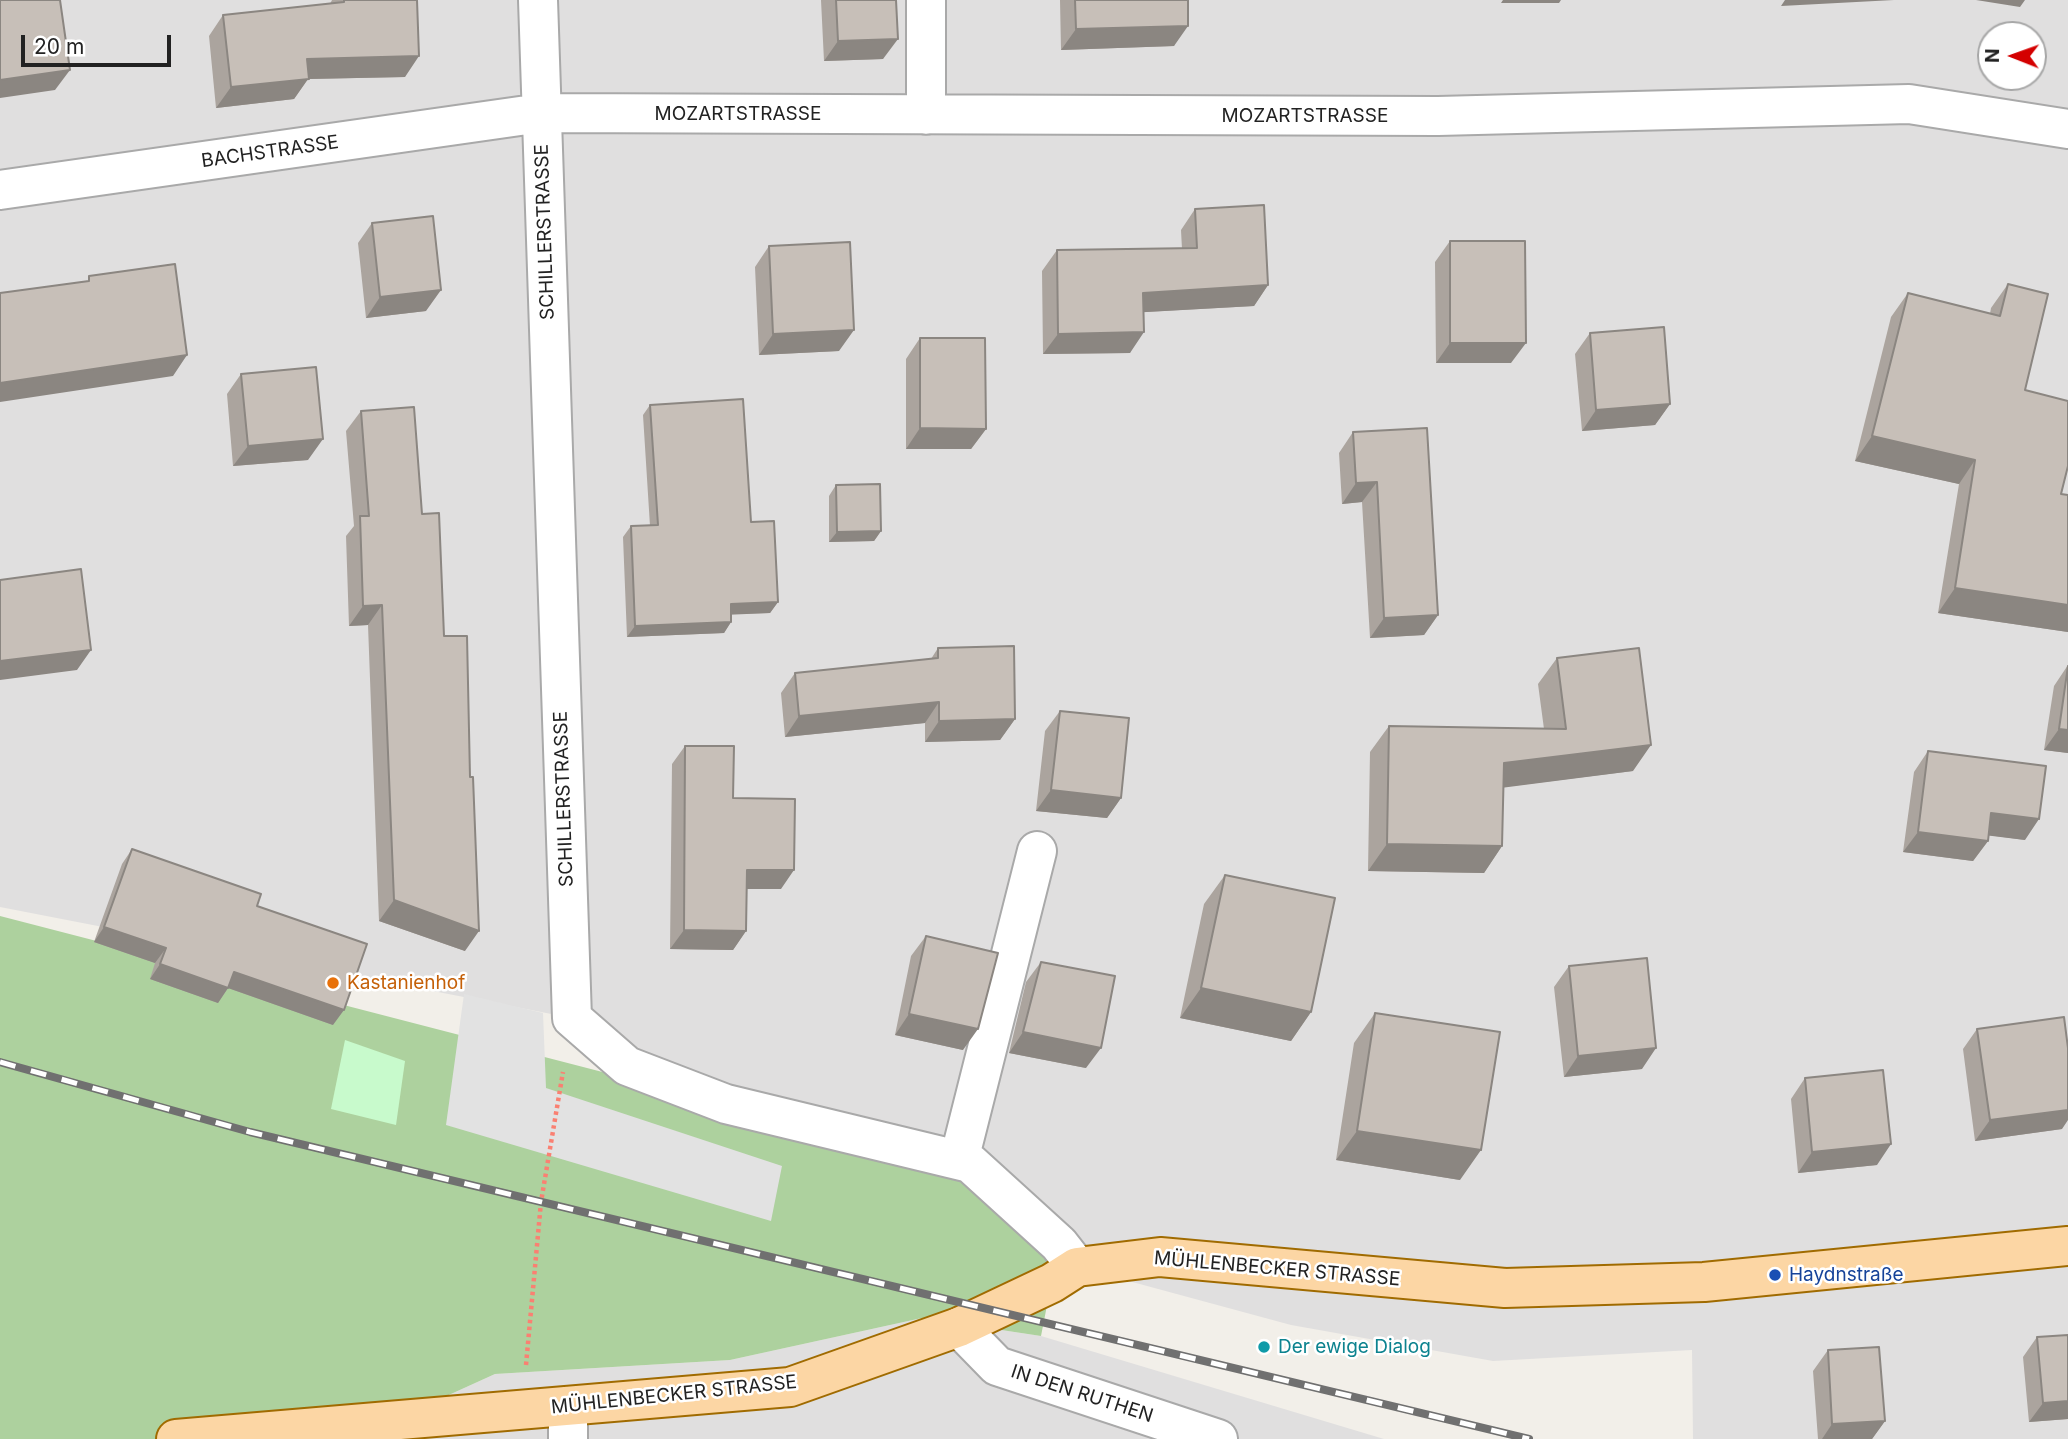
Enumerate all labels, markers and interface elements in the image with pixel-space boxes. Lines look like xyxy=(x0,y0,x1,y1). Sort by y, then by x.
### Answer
scale bar xyxy=(24,21,175,65)
north arrow xyxy=(1977,21,2047,91)
text: 20 m xyxy=(34,34,84,59)
text: N xyxy=(1981,48,2004,63)
street label: MOZARTSTRASSE xyxy=(655,103,821,125)
street label: MOZARTSTRASSE xyxy=(1222,105,1388,127)
street label: BACHSTRASSE xyxy=(200,131,340,173)
street label: SCHILLERSTRASSE xyxy=(531,144,559,320)
street label: SCHILLERSTRASSE xyxy=(550,711,578,887)
place label: Kastanienhof xyxy=(347,972,465,994)
marker: Kastanienhof xyxy=(325,975,341,991)
street label: MÜHLENBECKER STRASSE xyxy=(1153,1247,1401,1291)
place label: Haydnstraße xyxy=(1789,1264,1904,1286)
marker: Haydnstraße xyxy=(1767,1267,1783,1283)
place label: Der ewige Dialog xyxy=(1278,1336,1431,1358)
marker: Der ewige Dialog xyxy=(1256,1339,1272,1355)
street label: IN DEN RUTHEN xyxy=(1008,1360,1156,1428)
street label: MÜHLENBECKER STRASSE xyxy=(550,1371,798,1419)

